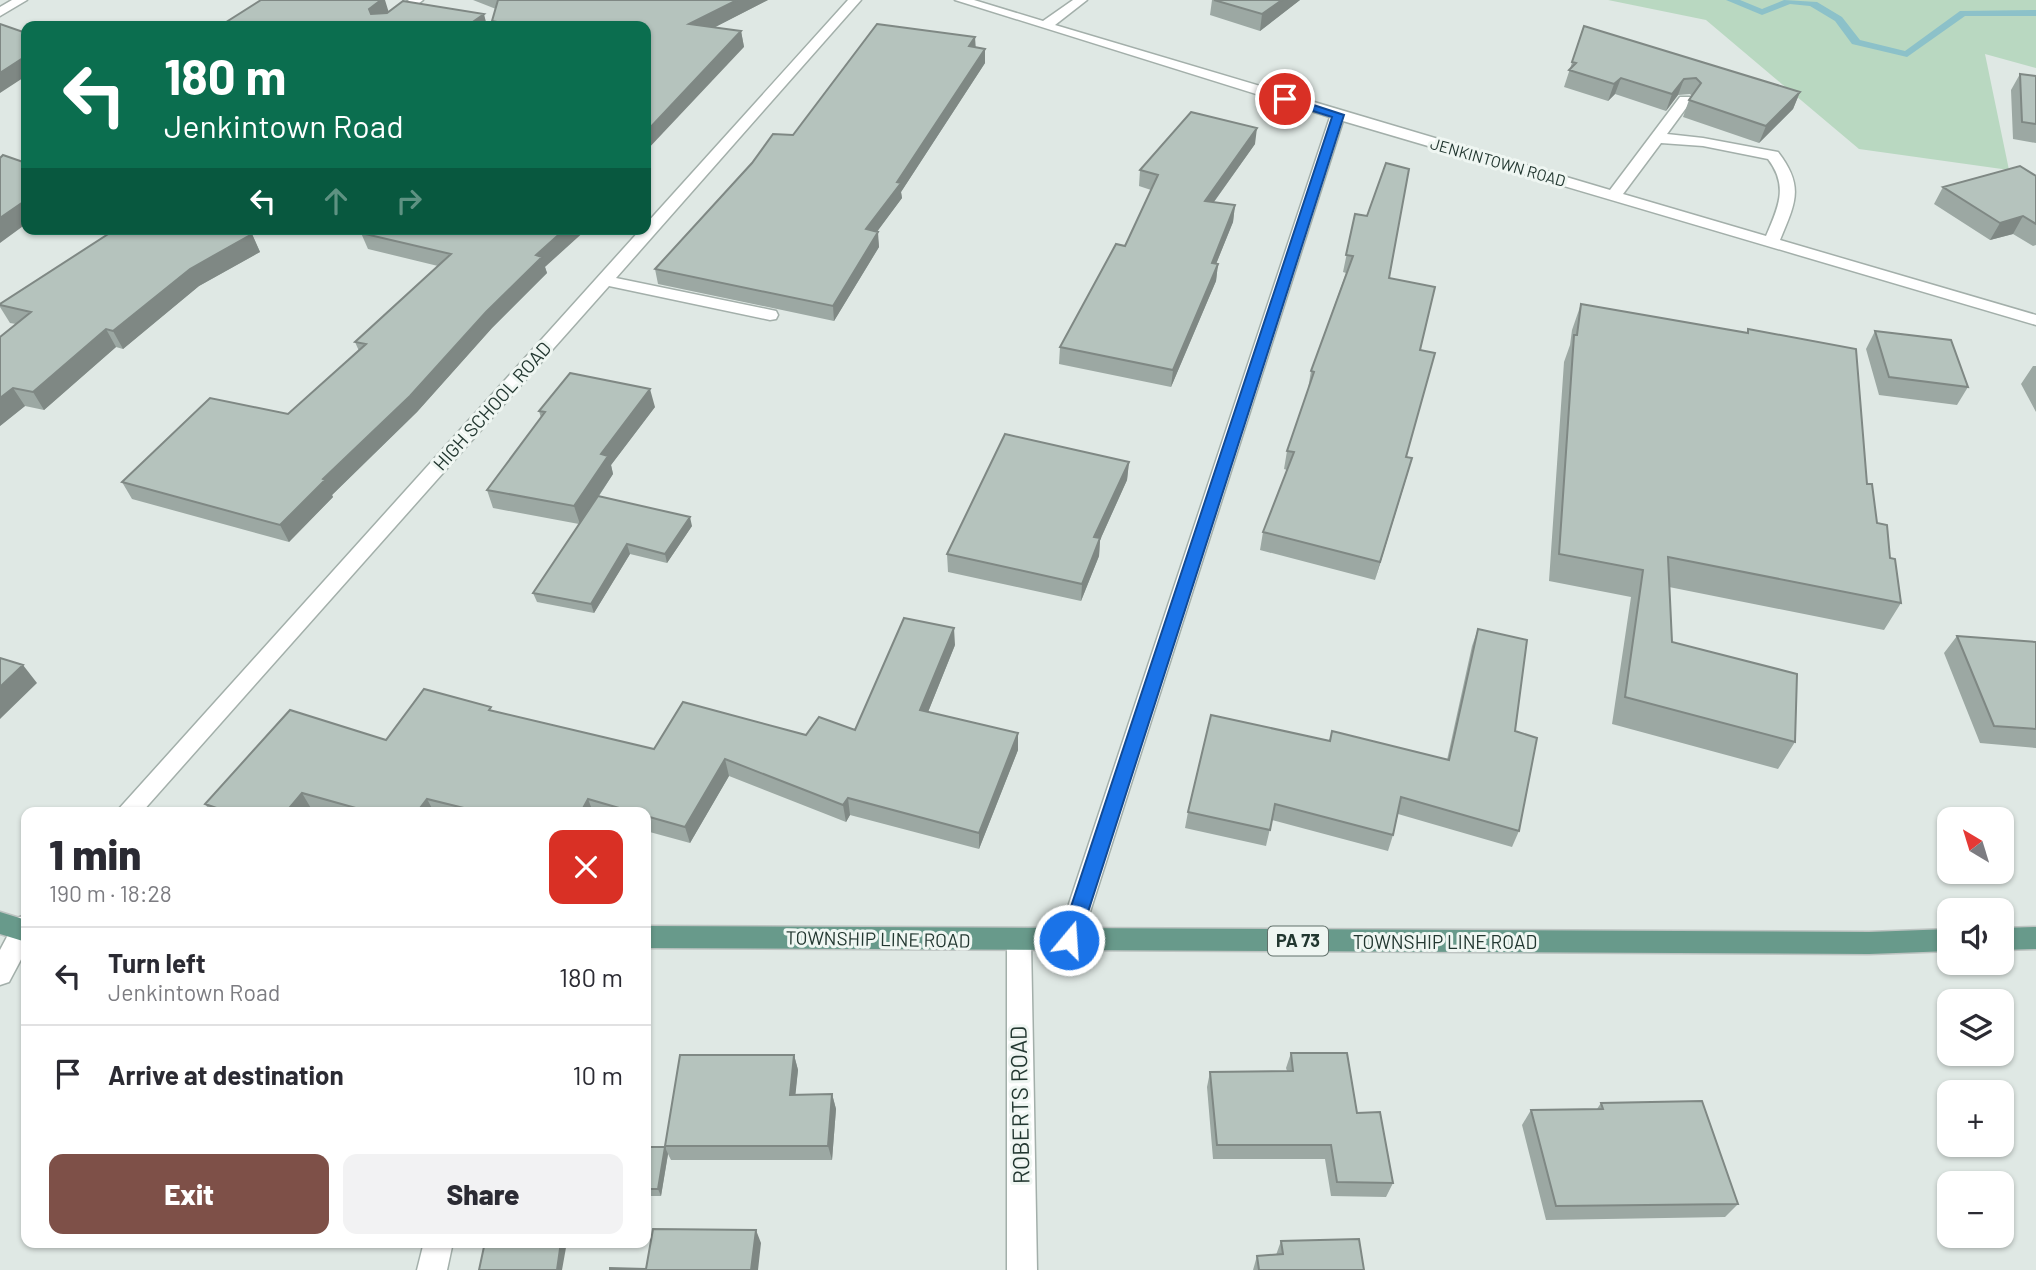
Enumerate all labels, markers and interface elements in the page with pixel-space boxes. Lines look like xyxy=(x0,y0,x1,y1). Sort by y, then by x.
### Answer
text: 180 m xyxy=(164,46,287,105)
icon: left xyxy=(49,49,140,140)
pin xyxy=(1255,69,1315,129)
icon: arrive xyxy=(1266,80,1304,118)
text: Jenkintown Road xyxy=(164,106,404,144)
street label: JENKINTOWN ROAD xyxy=(1428,133,1568,190)
icon: left xyxy=(244,182,282,220)
icon: ahead xyxy=(317,182,355,220)
icon: right xyxy=(390,182,428,220)
street label: HIGH SCHOOL ROAD xyxy=(428,337,555,475)
north arrow xyxy=(1937,807,2014,884)
map controls xyxy=(1937,807,2014,1248)
text: 1 min xyxy=(49,828,141,878)
button: close xyxy=(549,830,623,904)
text: 190 m · 18:28 xyxy=(49,879,172,907)
button: sound xyxy=(1937,898,2014,975)
position arrow xyxy=(1032,903,1106,977)
street label: TOWNSHIP LINE ROAD xyxy=(786,925,971,952)
road number: PA 73 xyxy=(1268,926,1328,956)
street label: TOWNSHIP LINE ROAD xyxy=(1353,930,1537,953)
text: Turn left xyxy=(108,947,206,978)
icon: left xyxy=(49,957,87,995)
text: 180 m xyxy=(559,961,623,992)
text: Jenkintown Road xyxy=(108,978,280,1006)
button: layers xyxy=(1937,989,2014,1066)
street label: ROBERTS ROAD xyxy=(1004,1026,1034,1184)
icon: arrive xyxy=(49,1055,87,1093)
text: Arrive at destination xyxy=(108,1059,344,1090)
text: 10 m xyxy=(573,1059,623,1090)
button: + xyxy=(1937,1080,2014,1157)
button: Exit xyxy=(49,1154,329,1234)
button: Share xyxy=(343,1154,623,1234)
button: − xyxy=(1937,1171,2014,1248)

